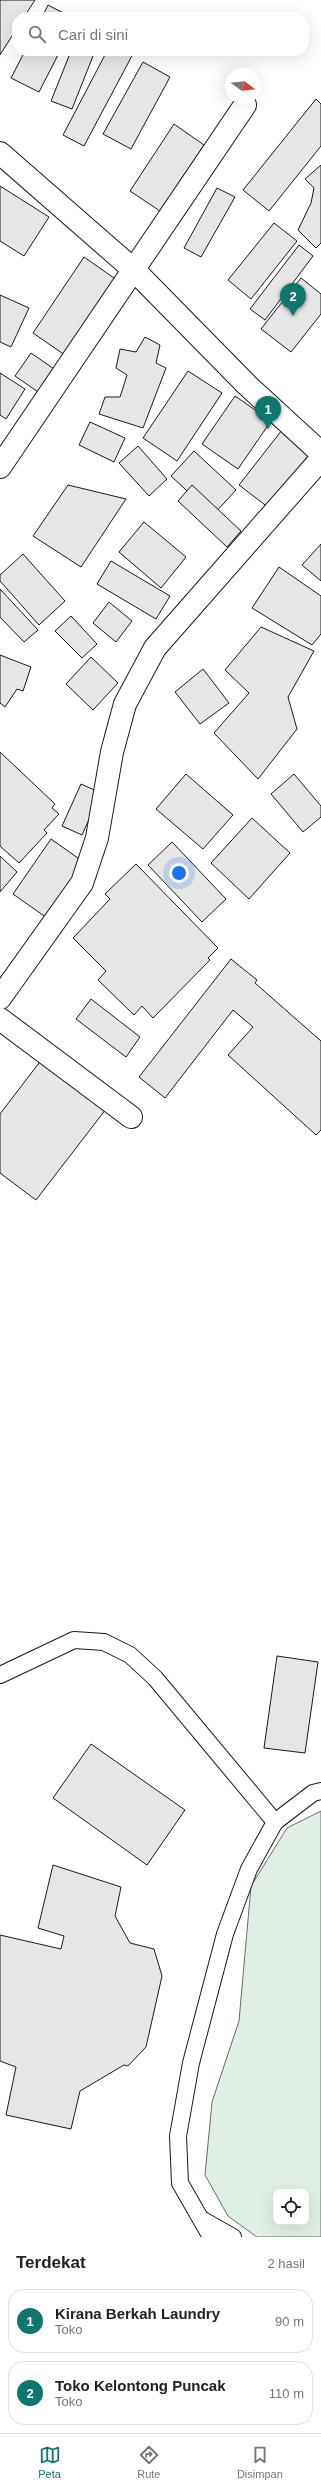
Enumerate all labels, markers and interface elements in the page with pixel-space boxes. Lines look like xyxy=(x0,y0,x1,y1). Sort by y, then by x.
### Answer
search box xyxy=(12,12,309,56)
icon: search xyxy=(26,23,48,45)
text: Cari di sini xyxy=(58,26,128,43)
north arrow xyxy=(225,68,261,104)
pin: 2 xyxy=(280,283,306,316)
pin: 1 xyxy=(255,396,281,429)
your location xyxy=(169,863,189,883)
map controls xyxy=(273,2189,309,2225)
button: locate xyxy=(273,2189,309,2225)
text: Terdekat xyxy=(16,2253,86,2272)
text: 2 hasil xyxy=(267,2256,305,2271)
text: Kirana Berkah Laundry xyxy=(55,2305,220,2322)
text: 1 xyxy=(26,2314,34,2329)
text: 90 m xyxy=(275,2314,304,2329)
text: Toko xyxy=(55,2322,82,2337)
text: Toko Kelontong Puncak xyxy=(55,2377,226,2394)
text: 2 xyxy=(26,2386,34,2401)
text: 110 m xyxy=(269,2386,304,2401)
text: Toko xyxy=(55,2394,82,2409)
tab: Peta xyxy=(38,2444,61,2480)
tab: Rute xyxy=(137,2444,161,2480)
tab: Disimpan xyxy=(237,2444,283,2480)

